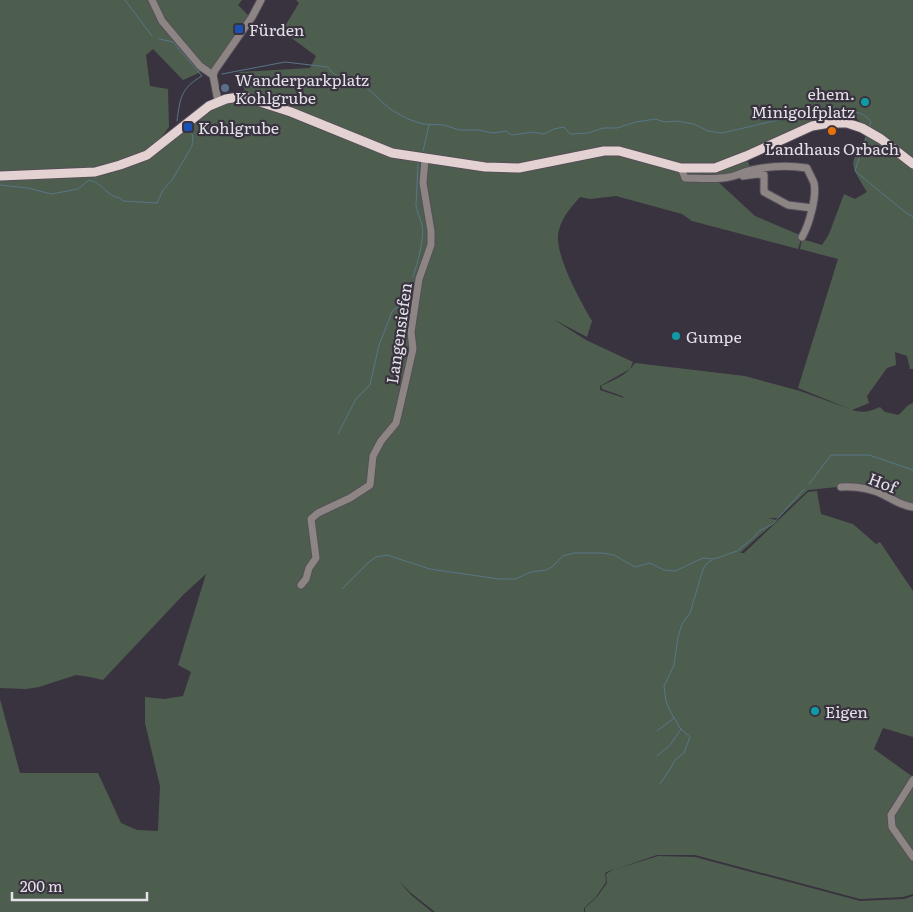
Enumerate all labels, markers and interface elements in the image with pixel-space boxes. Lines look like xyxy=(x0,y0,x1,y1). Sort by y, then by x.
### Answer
place label: Fürden xyxy=(249,17,305,41)
marker: Fürden xyxy=(233,23,245,35)
place label: Wanderparkplatz Kohlgrube xyxy=(235,67,369,109)
place label: ehem. Minigolfplatz xyxy=(751,81,855,123)
marker: Wanderparkplatz Kohlgrube xyxy=(219,82,231,94)
marker: ehem. Minigolfplatz xyxy=(859,96,871,108)
place label: Kohlgrube xyxy=(198,115,279,139)
marker: Kohlgrube xyxy=(182,121,194,133)
marker: Landhaus Orbach xyxy=(826,125,838,137)
place label: Landhaus Orbach xyxy=(765,136,900,160)
street label: Langensiefen xyxy=(379,280,417,385)
place label: Gumpe xyxy=(686,324,742,348)
marker: Gumpe xyxy=(670,330,682,342)
street label: Hof xyxy=(865,466,902,499)
place label: Eigen xyxy=(825,699,868,723)
marker: Eigen xyxy=(809,705,821,717)
scale bar xyxy=(12,870,148,902)
text: 200 m xyxy=(20,874,63,897)

